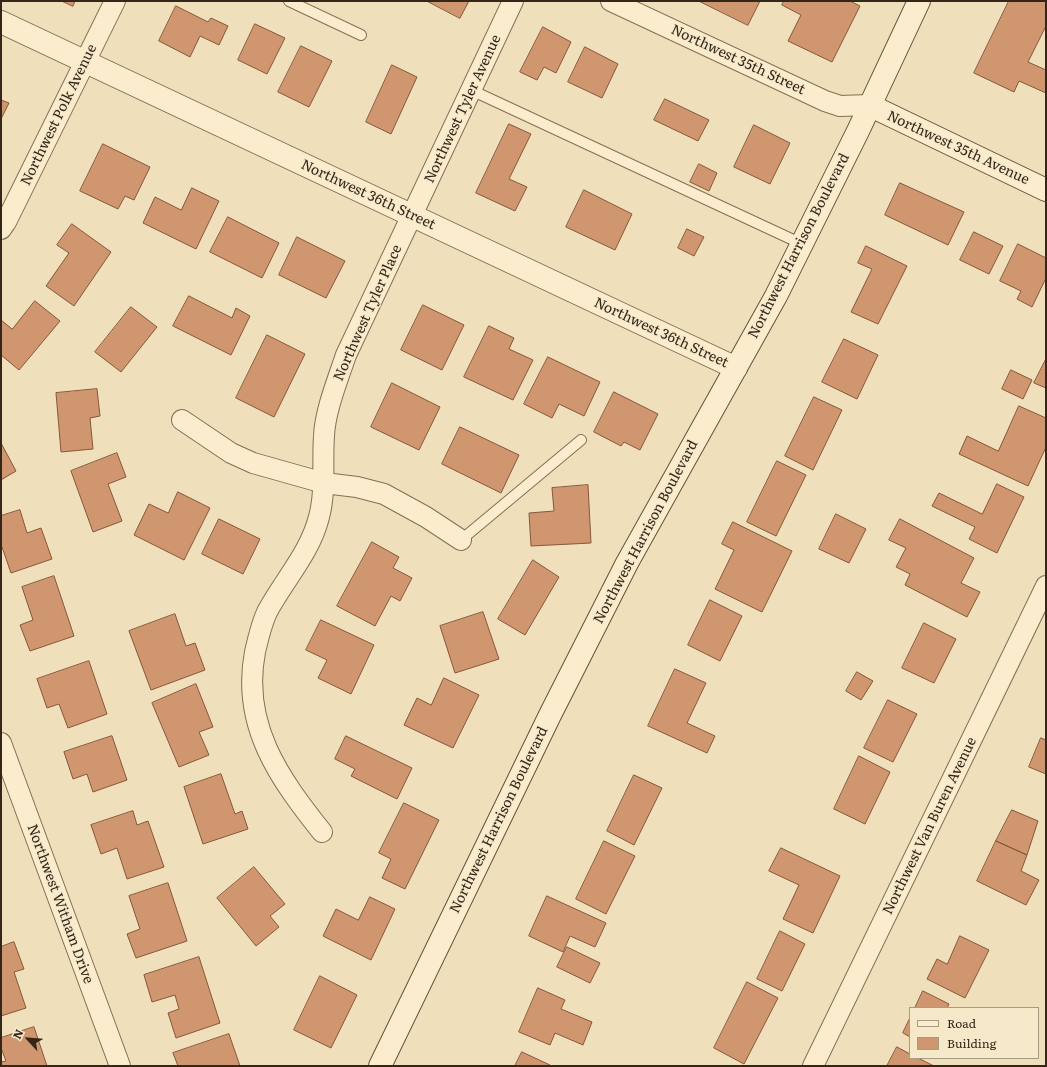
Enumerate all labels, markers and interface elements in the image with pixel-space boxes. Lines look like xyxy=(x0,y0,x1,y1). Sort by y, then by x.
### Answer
street label: Northwest 35th Street xyxy=(668,22,808,98)
street label: Northwest Tyler Avenue xyxy=(421,32,505,186)
street label: Northwest Polk Avenue xyxy=(17,42,101,188)
street label: Northwest 35th Avenue xyxy=(884,108,1032,188)
street label: Northwest Harrison Boulevard xyxy=(745,151,853,341)
street label: Northwest 36th Street xyxy=(298,156,438,234)
street label: Northwest Tyler Place xyxy=(330,242,406,384)
street label: Northwest 36th Street xyxy=(591,294,731,372)
street label: Northwest Harrison Boulevard xyxy=(590,437,702,627)
street label: Northwest Harrison Boulevard xyxy=(446,724,552,916)
street label: Northwest Van Buren Avenue xyxy=(880,735,980,917)
street label: Northwest Witham Drive xyxy=(23,822,97,986)
legend xyxy=(909,1007,1039,1059)
text: Road xyxy=(947,1014,976,1032)
north arrow xyxy=(8,1019,48,1059)
text: N xyxy=(8,1026,26,1041)
text: Building xyxy=(947,1034,996,1052)

